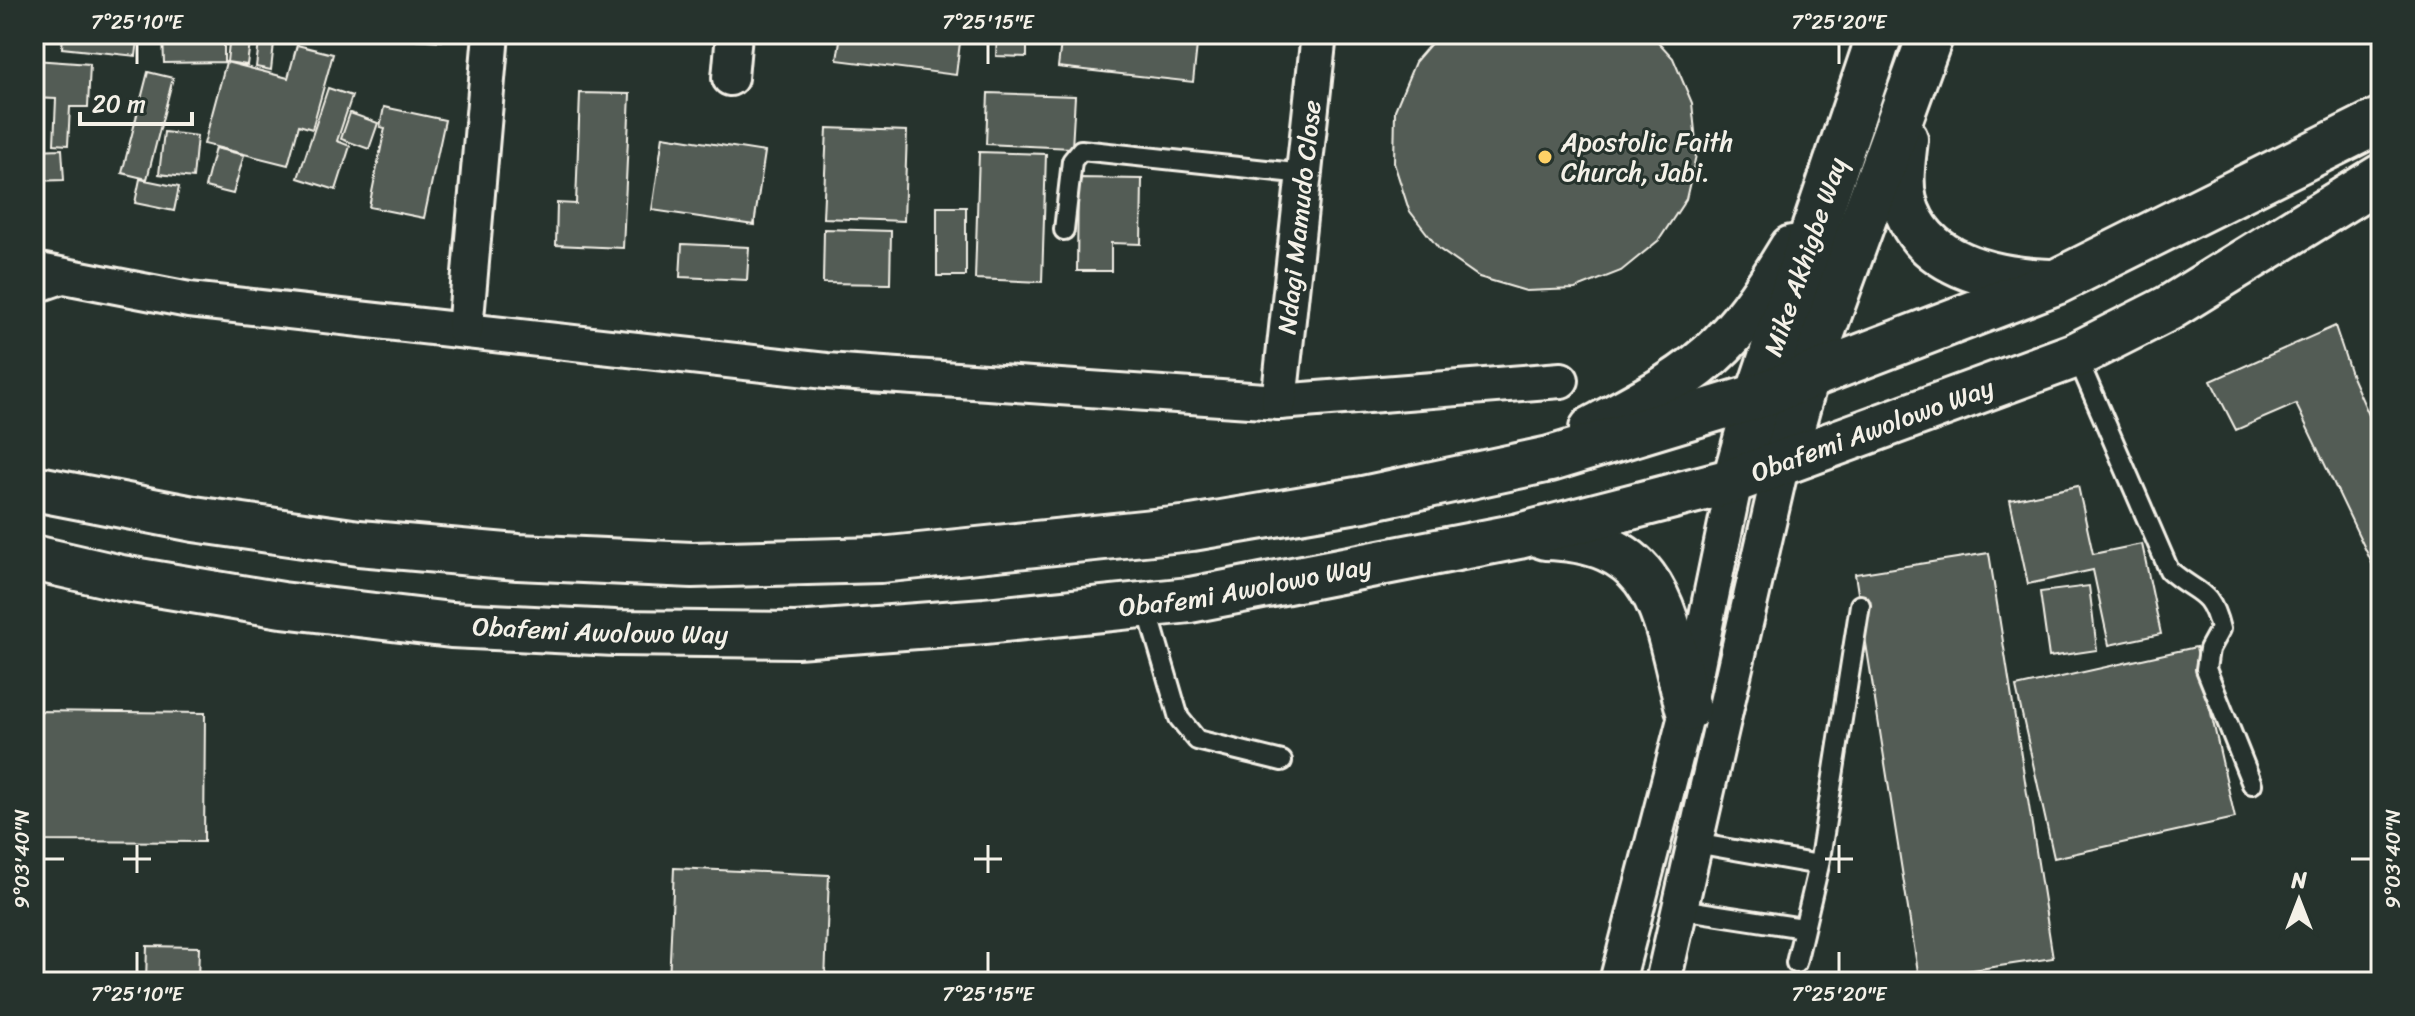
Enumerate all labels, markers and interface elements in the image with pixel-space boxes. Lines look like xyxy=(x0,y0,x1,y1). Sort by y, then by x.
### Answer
text: 7°25'10"E xyxy=(91,5,185,40)
text: 7°25'15"E xyxy=(942,5,1036,40)
text: 7°25'20"E xyxy=(1792,5,1888,40)
scale bar xyxy=(80,76,192,126)
text: 20 m xyxy=(92,83,146,125)
street label: Ndagi Mamudo Close xyxy=(1264,98,1335,337)
place label: Apostolic Faith Church, Jabi. xyxy=(1560,119,1733,195)
marker: Apostolic Faith Church, Jabi. xyxy=(1536,148,1554,166)
street label: Mike Akhigbe Way xyxy=(1750,150,1860,363)
street label: Obafemi Awolowo Way xyxy=(1744,364,2001,495)
street label: Obafemi Awolowo Way xyxy=(1117,542,1376,630)
street label: Obafemi Awolowo Way xyxy=(471,603,729,657)
text: 9°03'40"N xyxy=(5,809,40,909)
text: 9°03'40"N xyxy=(2376,809,2411,909)
north arrow xyxy=(2259,860,2339,940)
text: N xyxy=(2290,861,2307,900)
text: 7°25'10"E xyxy=(91,977,185,1012)
text: 7°25'15"E xyxy=(942,977,1036,1012)
text: 7°25'20"E xyxy=(1792,977,1888,1012)

